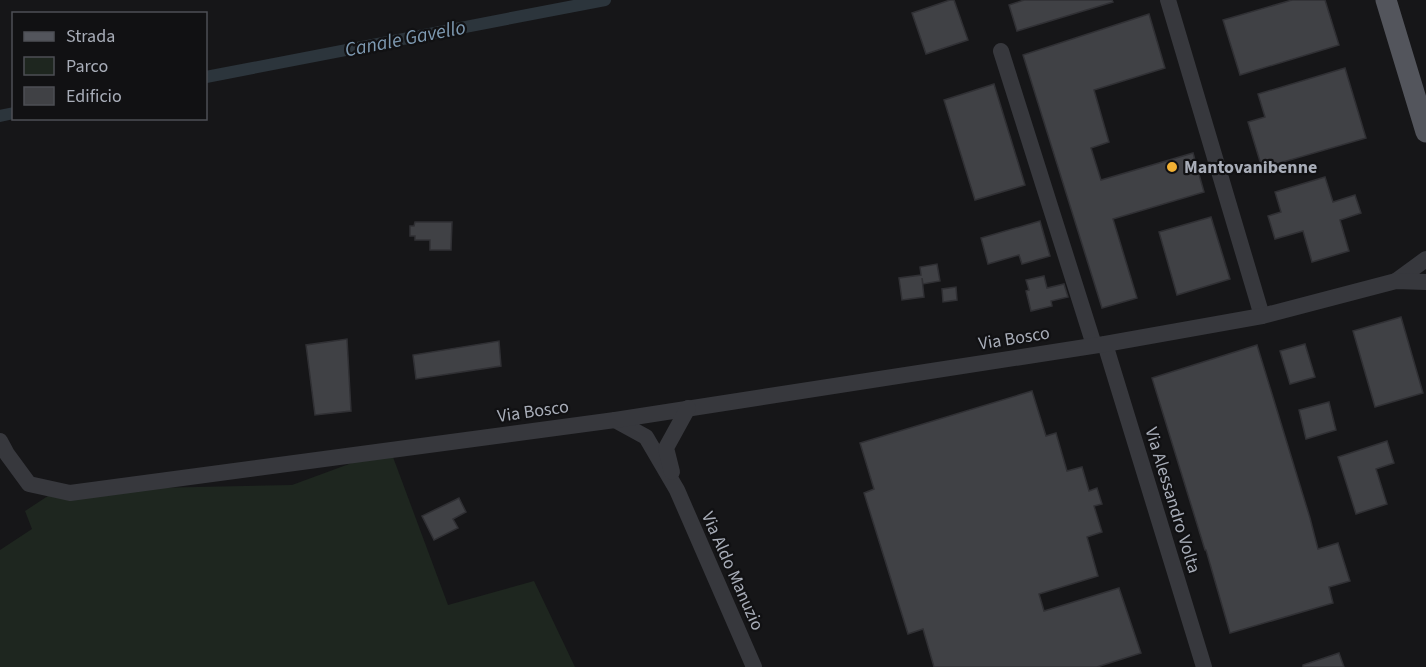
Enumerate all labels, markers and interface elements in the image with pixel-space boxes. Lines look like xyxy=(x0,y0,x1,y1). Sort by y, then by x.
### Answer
legend xyxy=(12,12,207,120)
water label: Canale Gavello xyxy=(342,14,468,64)
text: Strada xyxy=(66,24,115,49)
text: Parco xyxy=(66,54,108,79)
text: Edificio xyxy=(66,84,122,109)
place label: Mantovanibenne xyxy=(1184,155,1317,180)
marker: Mantovanibenne xyxy=(1165,160,1179,174)
street label: Via Bosco xyxy=(977,321,1051,356)
street label: Via Bosco xyxy=(496,394,570,429)
street label: Via Alessandro Volta xyxy=(1138,424,1207,576)
street label: Via Aldo Manuzio xyxy=(695,508,770,635)

